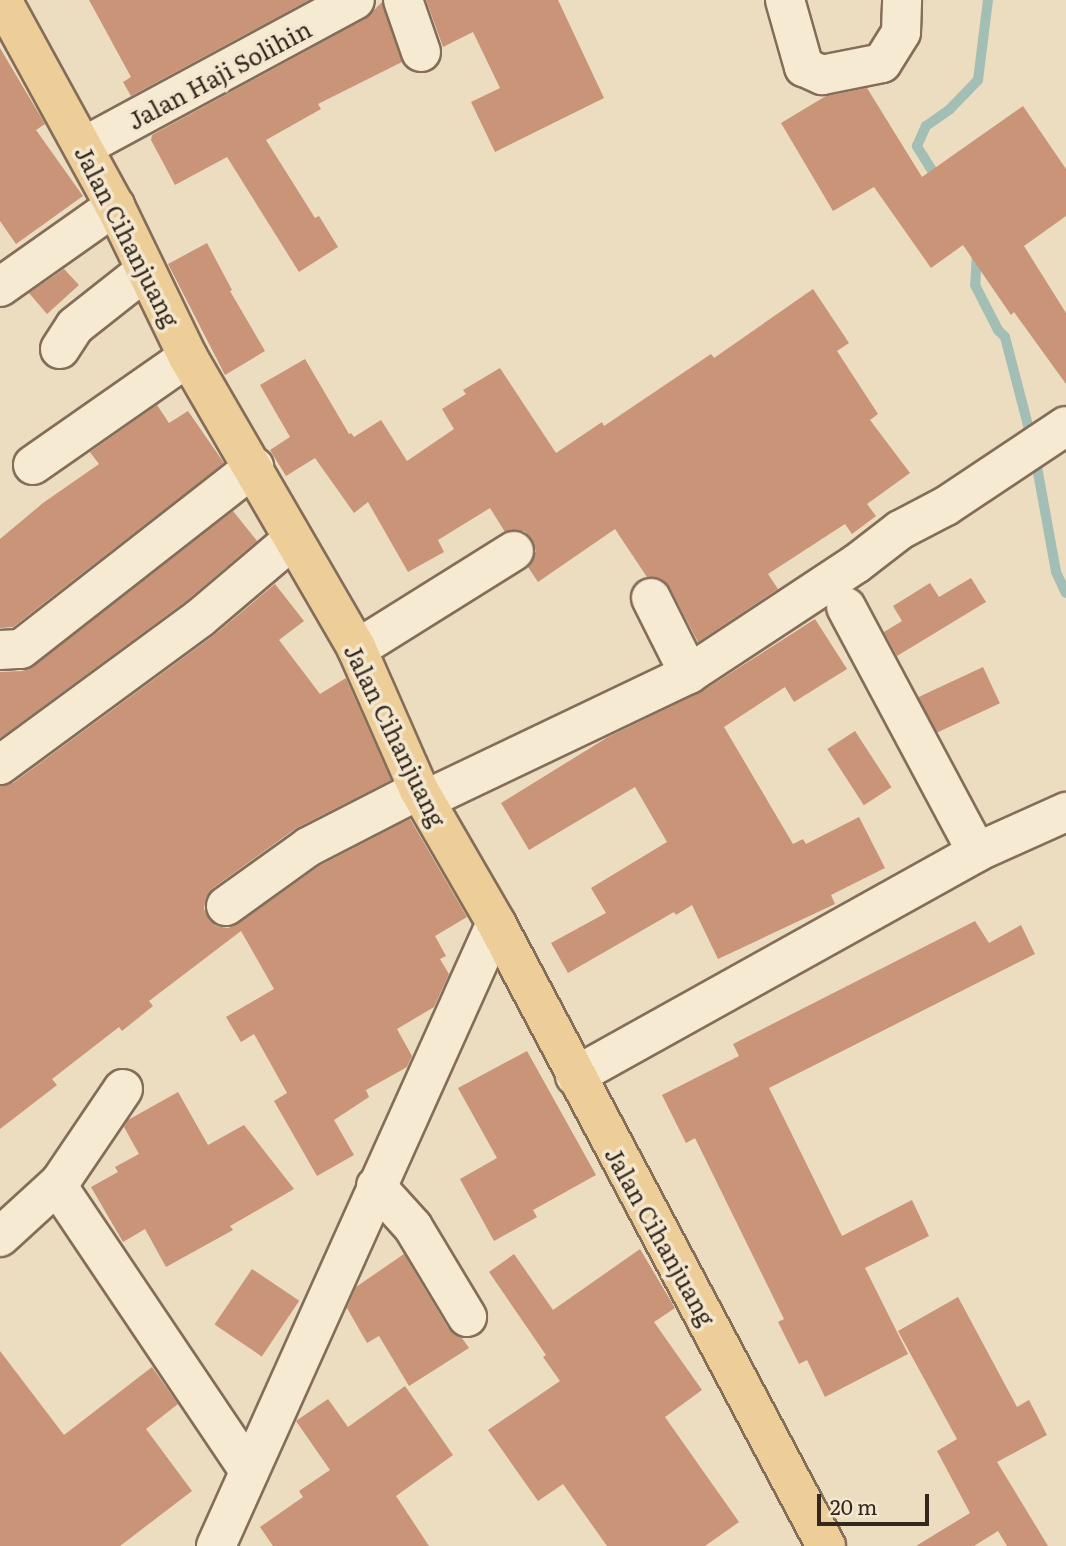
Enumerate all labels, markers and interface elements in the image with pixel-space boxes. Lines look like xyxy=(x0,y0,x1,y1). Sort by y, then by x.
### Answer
street label: Jalan Haji Solihin xyxy=(122,14,316,134)
street label: Jalan Cihanjuang xyxy=(70,140,186,332)
street label: Jalan Cihanjuang xyxy=(339,639,453,831)
street label: Jalan Cihanjuang xyxy=(600,1142,722,1330)
scale bar xyxy=(821,1480,933,1524)
text: 20 m xyxy=(830,1490,877,1521)

